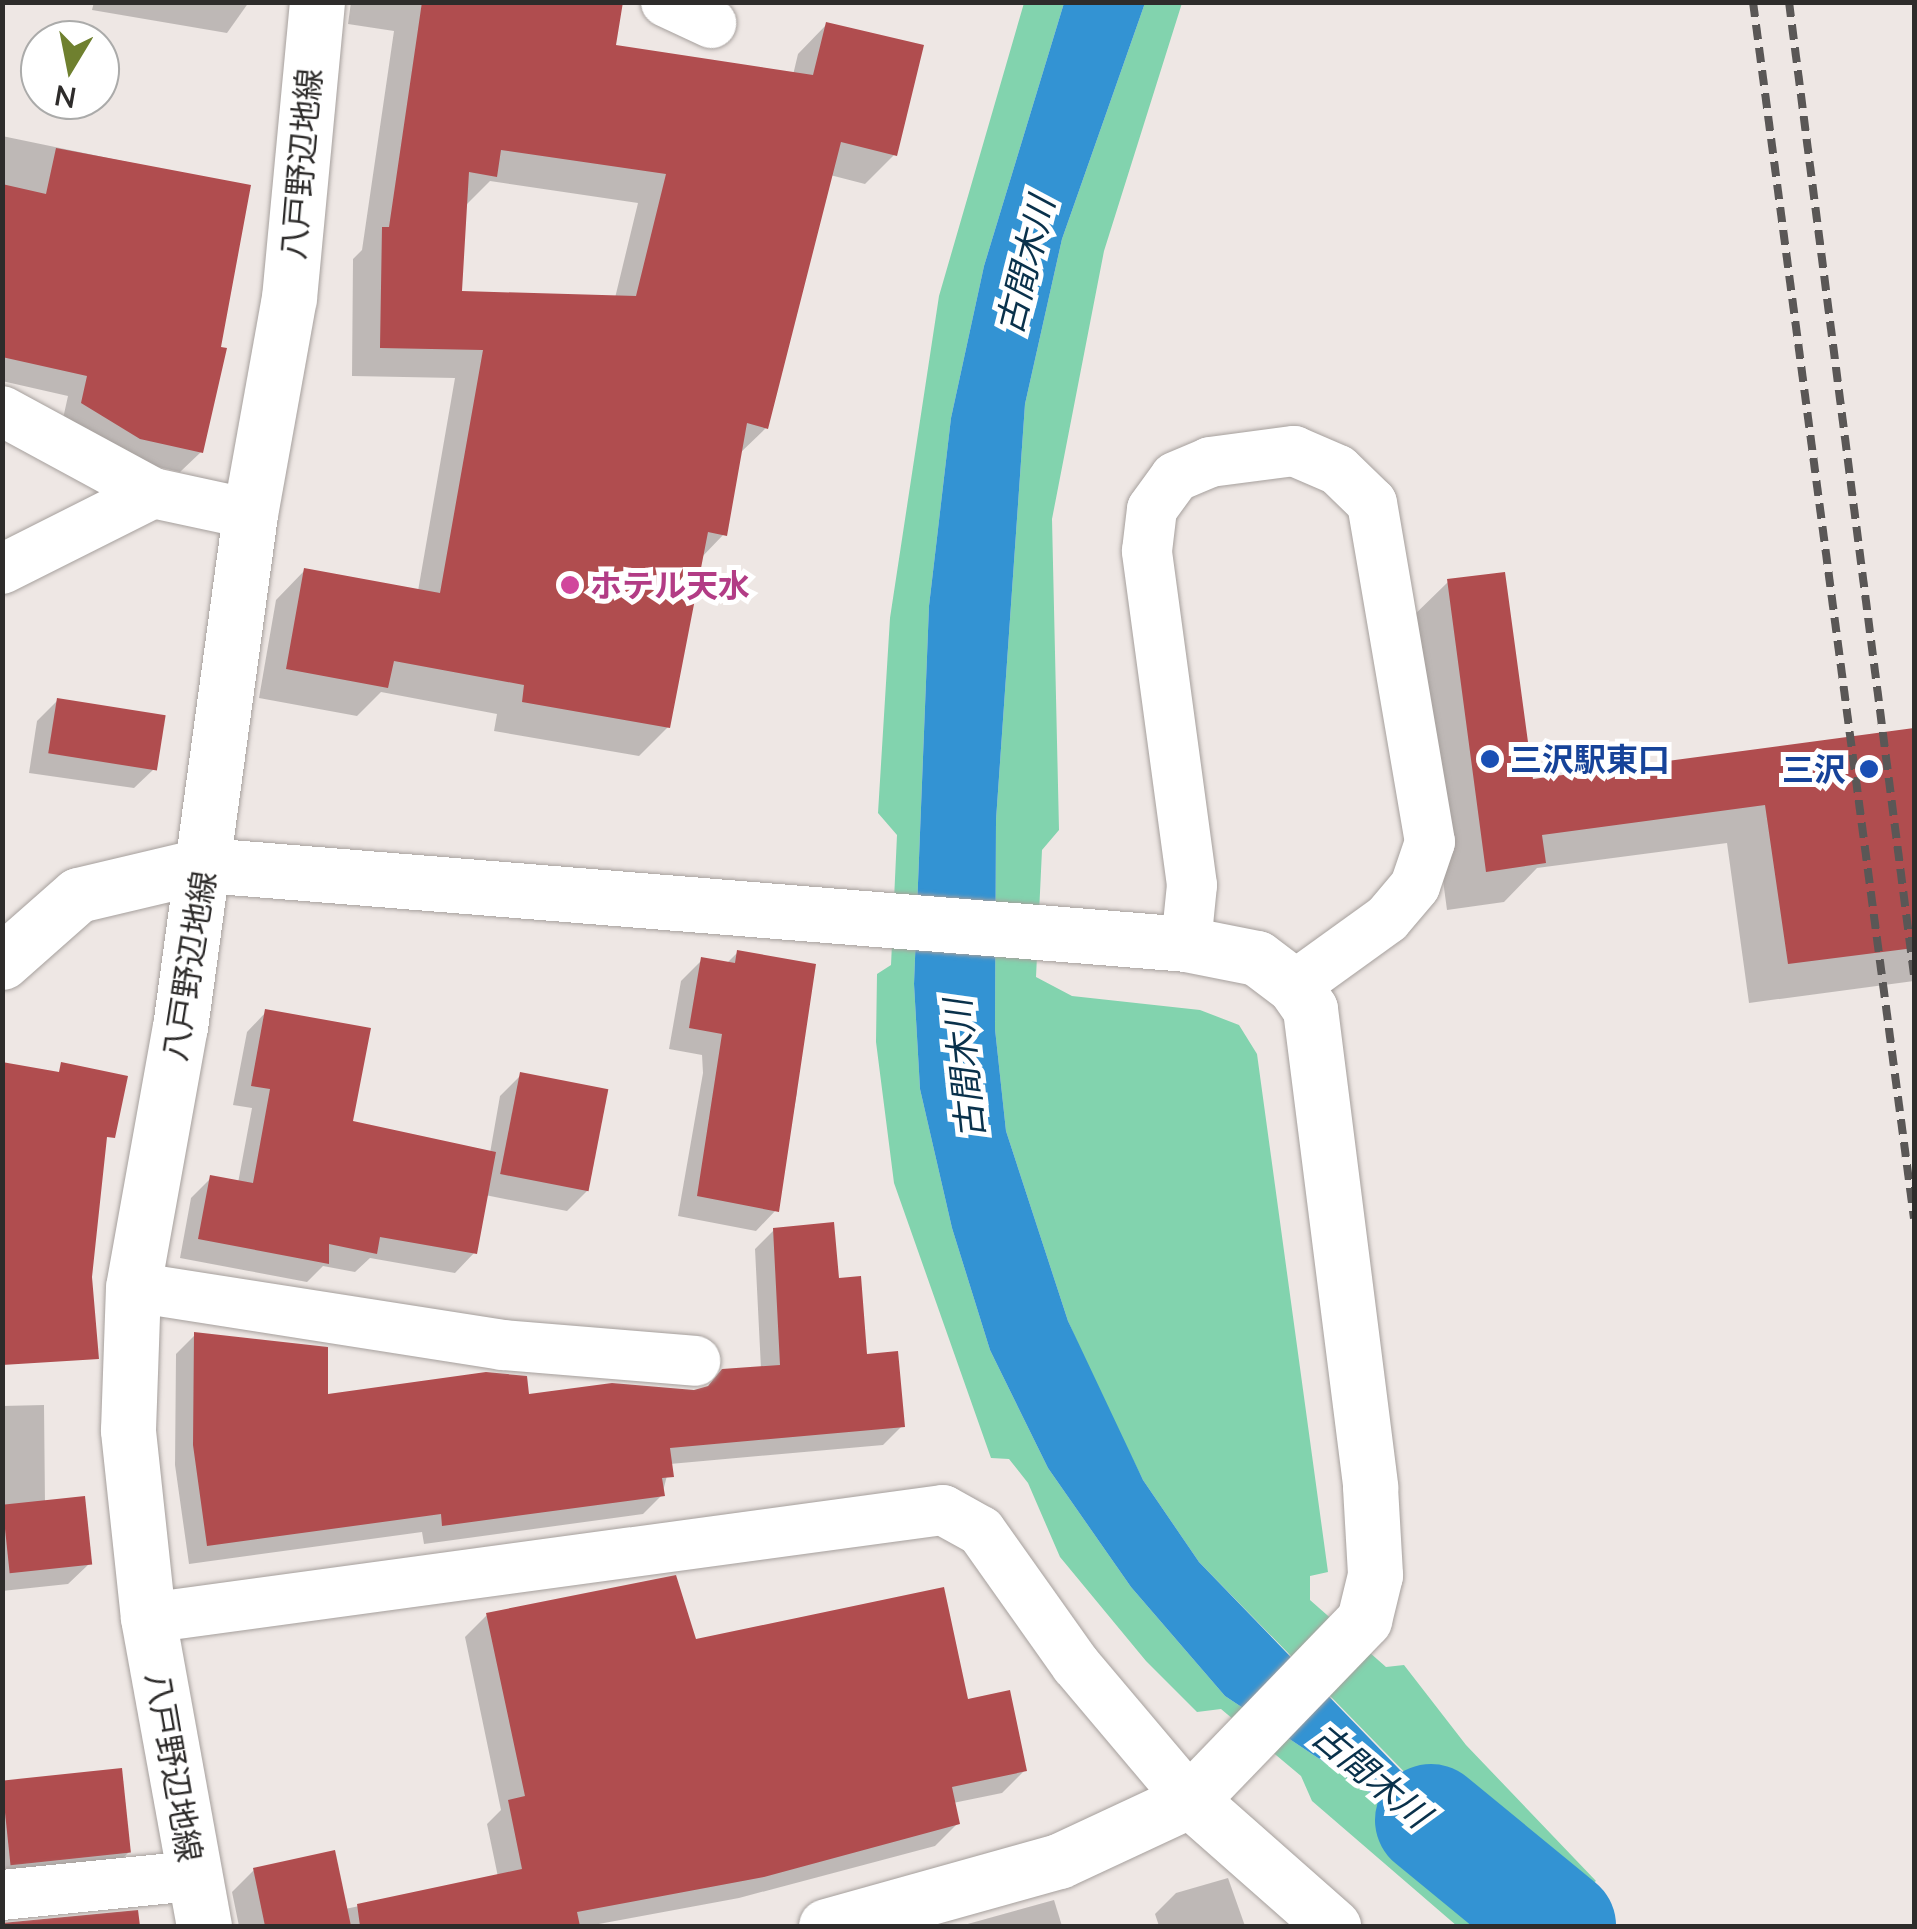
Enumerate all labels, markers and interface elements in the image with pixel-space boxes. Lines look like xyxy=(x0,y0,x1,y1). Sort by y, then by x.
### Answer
north arrow xyxy=(20,20,120,120)
street label: 八戸野辺地線 xyxy=(274,67,328,261)
text: N xyxy=(52,79,79,116)
water label: 古間木川 xyxy=(987,192,1061,338)
place label: ホテル天水 xyxy=(590,566,750,604)
marker: ホテル天水 xyxy=(559,574,581,596)
place label: 三沢駅東口 xyxy=(1510,740,1670,778)
marker: 三沢駅東口 xyxy=(1479,748,1501,770)
place label: 三沢 xyxy=(1782,750,1846,788)
marker: 三沢 xyxy=(1856,756,1882,782)
street label: 八戸野辺地線 xyxy=(155,868,223,1064)
water label: 古間木川 xyxy=(935,997,991,1141)
street label: 八戸野辺地線 xyxy=(138,1669,210,1865)
water label: 古間木川 xyxy=(1305,1713,1439,1835)

